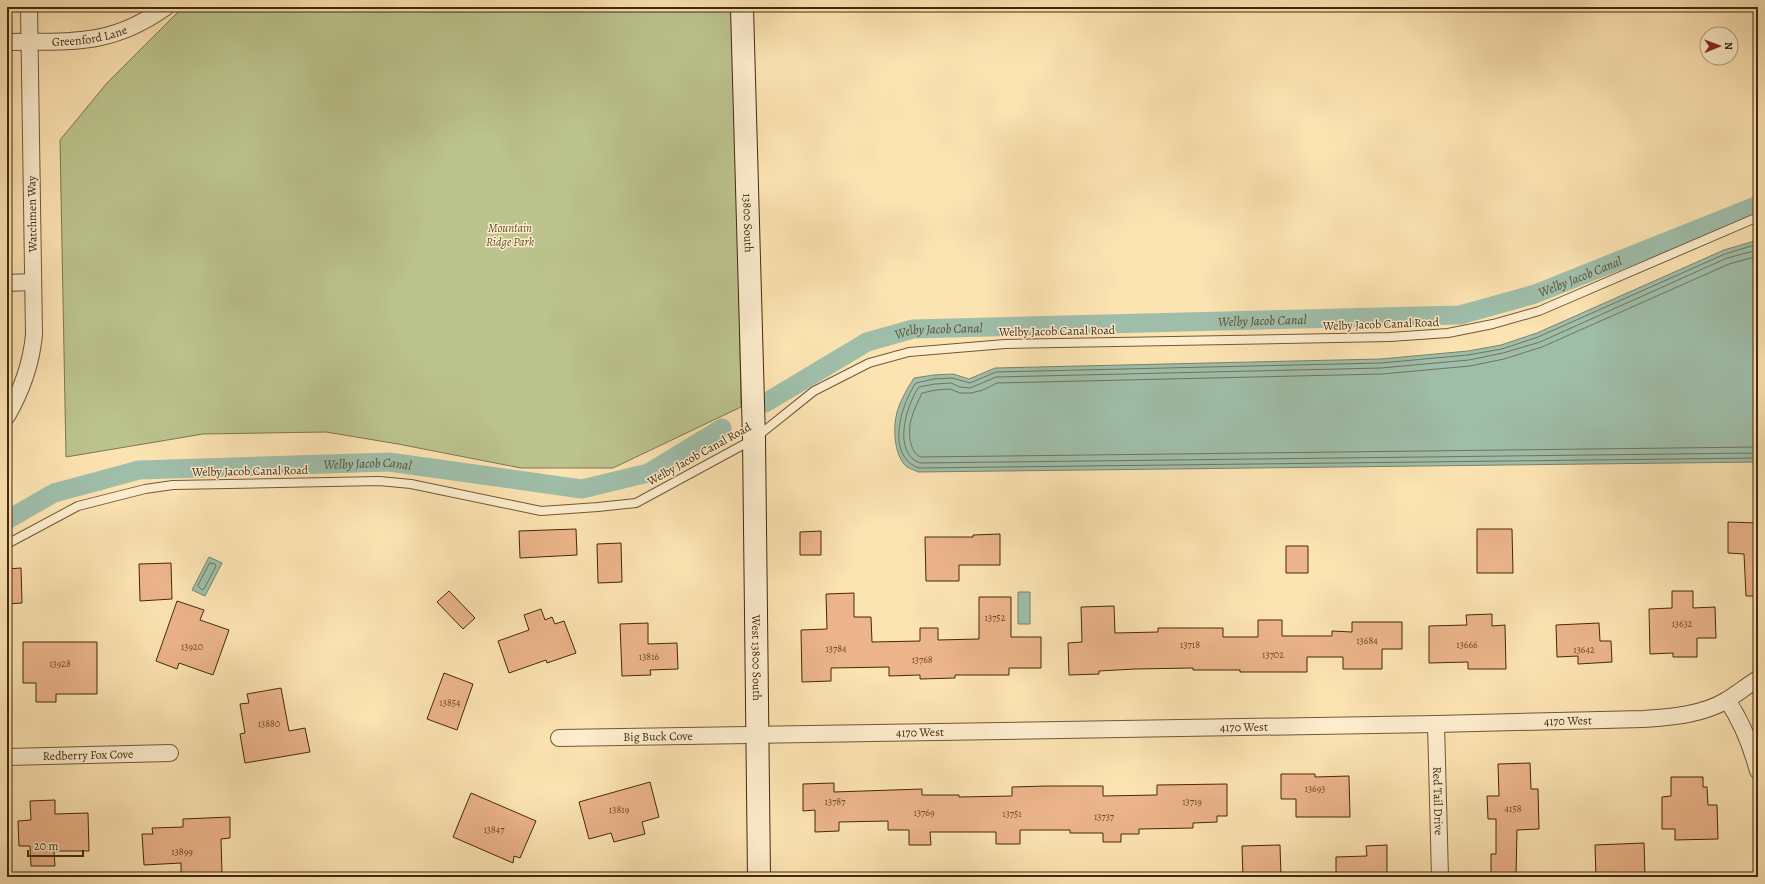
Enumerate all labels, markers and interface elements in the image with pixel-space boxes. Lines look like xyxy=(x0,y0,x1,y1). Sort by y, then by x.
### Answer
street label: Greenford Lane xyxy=(52,22,129,50)
north arrow xyxy=(1699,26,1739,66)
text: N xyxy=(1721,42,1736,50)
street label: Watchmen Way xyxy=(23,175,41,253)
street label: 13800 South xyxy=(739,193,757,253)
park label: Mountain Ridge Park xyxy=(486,220,535,250)
water label: Welby Jacob Canal xyxy=(1536,251,1625,300)
water label: Welby Jacob Canal xyxy=(1218,310,1308,330)
street label: Welby Jacob Canal Road xyxy=(1322,314,1440,334)
water label: Welby Jacob Canal xyxy=(892,319,984,342)
street label: Welby Jacob Canal Road xyxy=(998,322,1116,340)
street label: Welby Jacob Canal Road xyxy=(643,419,754,490)
water label: Welby Jacob Canal xyxy=(323,453,414,474)
street label: Welby Jacob Canal Road xyxy=(191,462,309,480)
house number: 13752 xyxy=(985,611,1006,624)
street label: West 13800 South xyxy=(748,614,765,701)
house number: 13632 xyxy=(1671,617,1693,630)
house number: 13684 xyxy=(1356,634,1378,647)
house number: 13718 xyxy=(1180,638,1200,651)
house number: 13666 xyxy=(1456,638,1478,651)
house number: 13920 xyxy=(181,640,203,653)
house number: 13784 xyxy=(825,642,847,655)
house number: 13642 xyxy=(1573,643,1595,656)
house number: 13702 xyxy=(1262,648,1284,661)
house number: 13816 xyxy=(639,650,660,663)
house number: 13768 xyxy=(911,653,933,666)
house number: 13928 xyxy=(49,657,71,670)
house number: 13854 xyxy=(439,696,461,709)
street label: 4170 West xyxy=(1544,712,1592,729)
house number: 13880 xyxy=(258,717,280,730)
street label: 4170 West xyxy=(1220,719,1268,735)
street label: 4170 West xyxy=(896,724,944,741)
street label: Big Buck Cove xyxy=(623,728,693,745)
street label: Redberry Fox Cove xyxy=(43,746,133,764)
street label: Red Tail Drive xyxy=(1429,767,1447,835)
house number: 13693 xyxy=(1305,782,1325,795)
house number: 13787 xyxy=(825,795,846,808)
house number: 13719 xyxy=(1182,795,1202,808)
house number: 4158 xyxy=(1504,802,1522,815)
house number: 13819 xyxy=(609,803,630,816)
house number: 13769 xyxy=(914,806,935,819)
house number: 13751 xyxy=(1002,807,1022,820)
house number: 13737 xyxy=(1094,810,1115,823)
house number: 13847 xyxy=(483,823,505,836)
scale bar xyxy=(28,832,83,858)
text: 20 m xyxy=(34,838,58,854)
house number: 13899 xyxy=(171,845,193,858)

